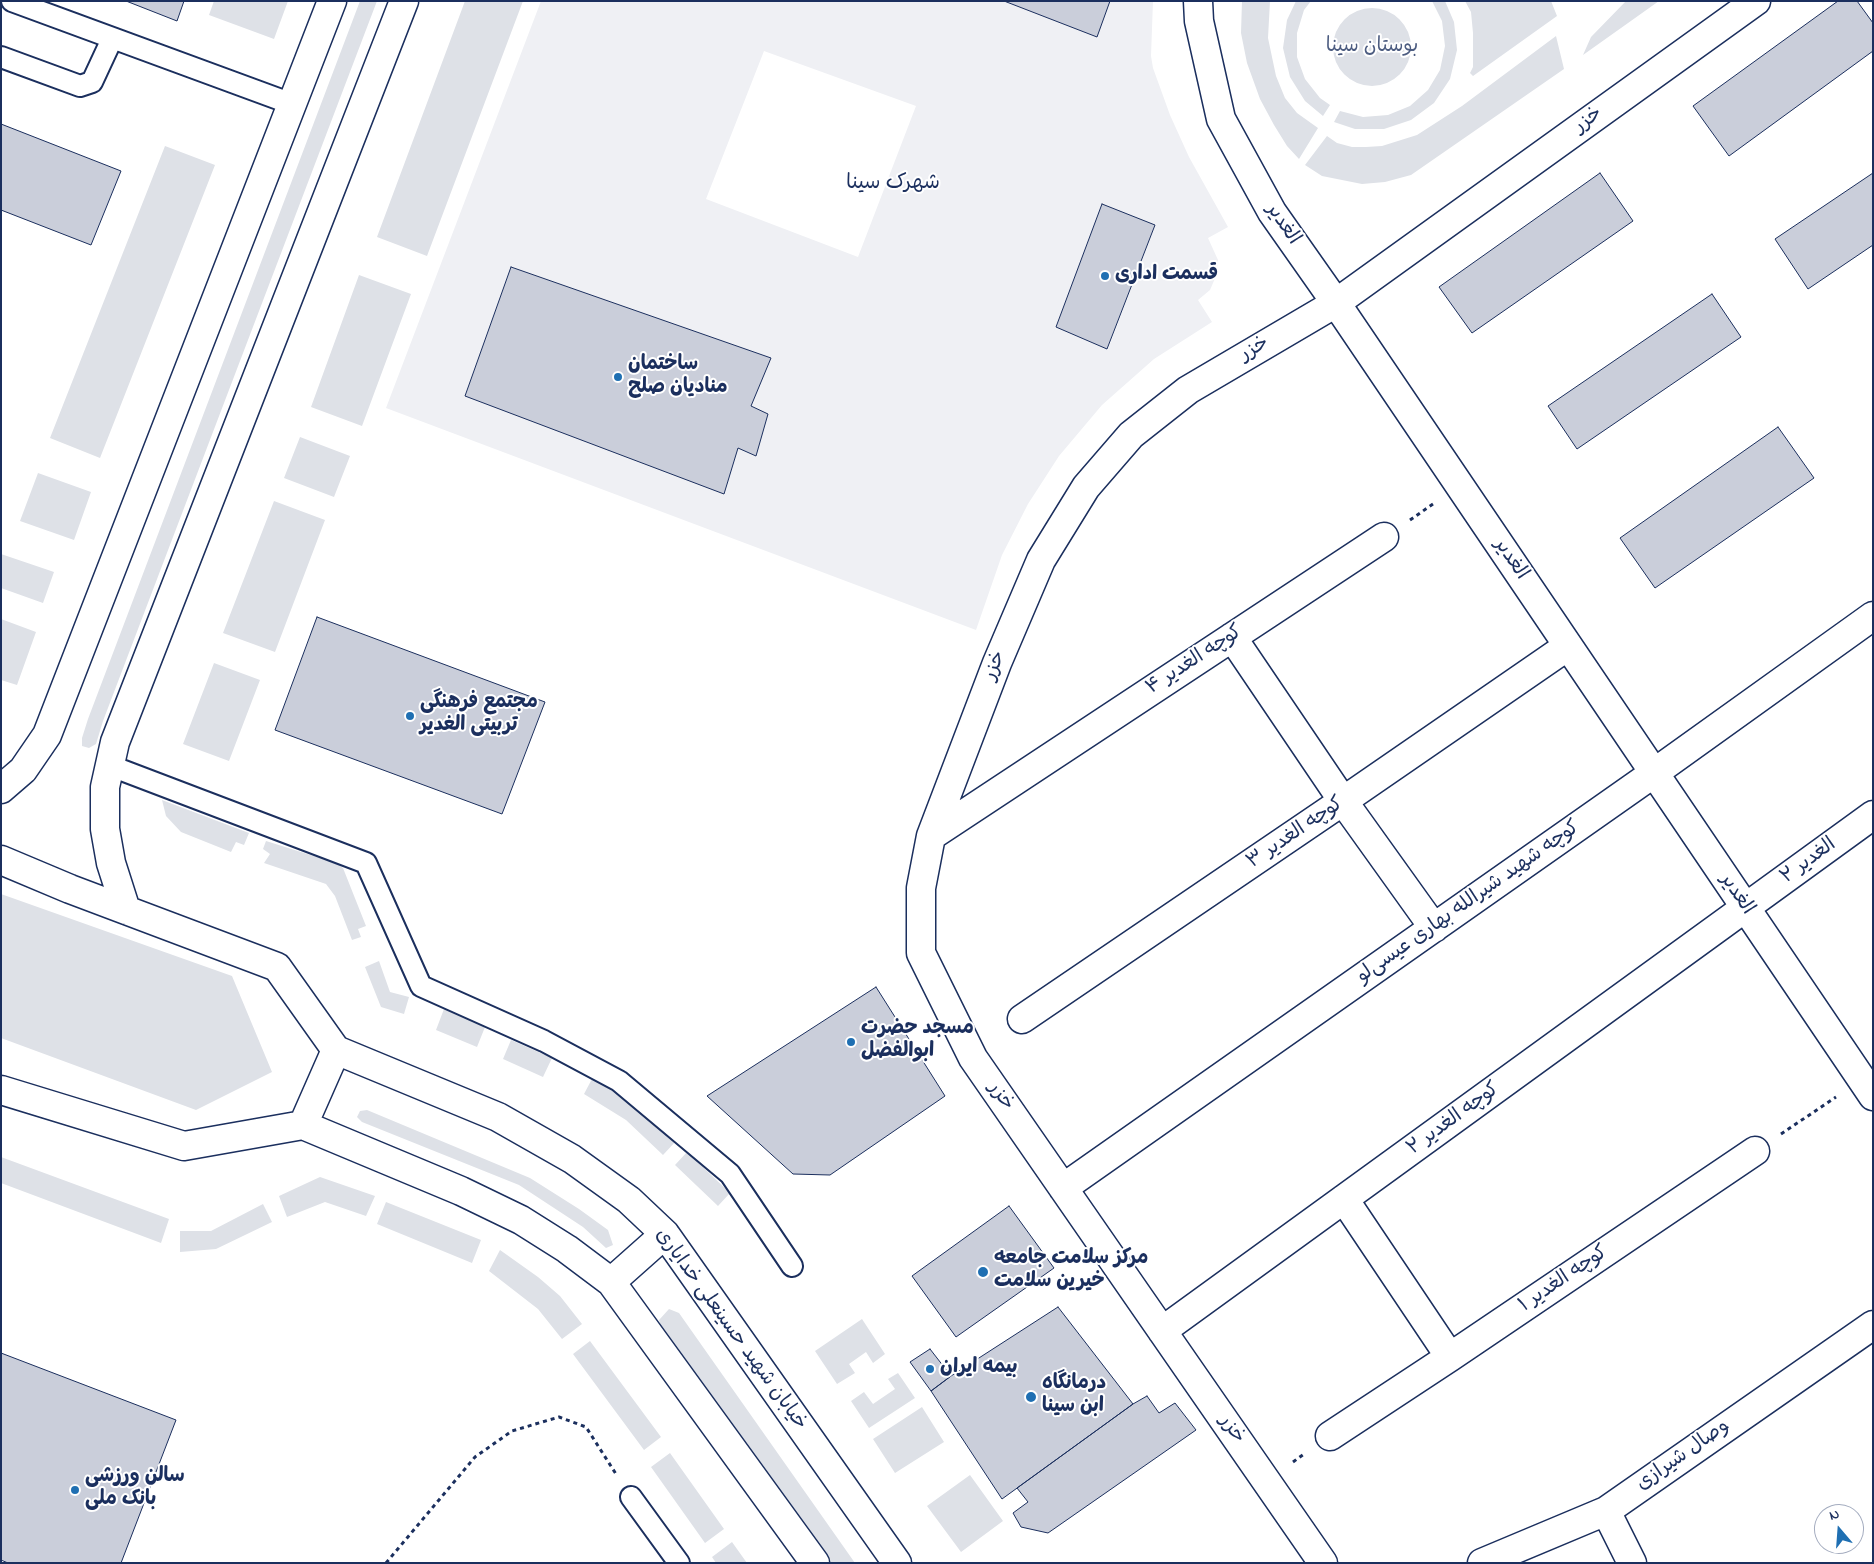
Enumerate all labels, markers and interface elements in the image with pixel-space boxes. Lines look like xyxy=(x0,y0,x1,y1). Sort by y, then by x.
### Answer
park label: بوستان سینا xyxy=(1326,36,1418,60)
street label: خزر xyxy=(1570,103,1608,139)
district label: شهرک سینا xyxy=(846,172,940,198)
street label: الغدیر xyxy=(1260,200,1304,250)
place label: قسمت اداری xyxy=(1115,264,1218,288)
marker: قسمت اداری xyxy=(1099,270,1111,282)
street label: خزر xyxy=(1236,332,1274,368)
place label: ساختمان منادیان صلح xyxy=(628,354,728,401)
marker: ساختمان منادیان صلح xyxy=(612,371,624,383)
street label: الغدیر xyxy=(1488,535,1532,585)
street label: کوچه الغدیر ۴ xyxy=(1142,621,1248,701)
street label: خزر xyxy=(979,648,1013,684)
place label: مجتمع فرهنگی تربیتی الغدیر xyxy=(420,692,538,739)
marker: مجتمع فرهنگی تربیتی الغدیر xyxy=(404,710,416,722)
street label: کوچه الغدیر ۳ xyxy=(1243,793,1349,875)
street label: کوچه شهید شیرالله بهاری عیسی‌لو xyxy=(1353,817,1585,989)
street label: ۲ الغدیر xyxy=(1776,834,1842,890)
street label: الغدیر xyxy=(1714,870,1758,920)
place label: مسجد حضرت ابوالفضل xyxy=(861,1018,974,1065)
marker: مسجد حضرت ابوالفضل xyxy=(845,1036,857,1048)
street label: خزر xyxy=(982,1078,1018,1116)
street label: کوچه الغدیر ۲ xyxy=(1403,1078,1505,1162)
street label: خیابان شهید حسینعلی خدایاری xyxy=(649,1224,811,1436)
street label: کوچه الغدیر ۱ xyxy=(1515,1241,1613,1319)
place label: مرکز سلامت جامعه خیرین سلامت xyxy=(994,1248,1148,1295)
marker: مرکز سلامت جامعه خیرین سلامت xyxy=(976,1265,990,1279)
place label: بیمه ایران xyxy=(940,1357,1018,1381)
marker: بیمه ایران xyxy=(924,1363,936,1375)
place label: درمانگاه ابن سینا xyxy=(1042,1373,1106,1420)
marker: درمانگاه ابن سینا xyxy=(1024,1390,1038,1404)
street label: خزر xyxy=(1213,1411,1249,1449)
street label: وصال شیرازی xyxy=(1632,1415,1736,1497)
place label: سالن ورزشی بانک ملی xyxy=(85,1466,185,1513)
marker: سالن ورزشی بانک ملی xyxy=(69,1484,81,1496)
north arrow xyxy=(1814,1504,1864,1554)
text: N xyxy=(1827,1504,1842,1527)

